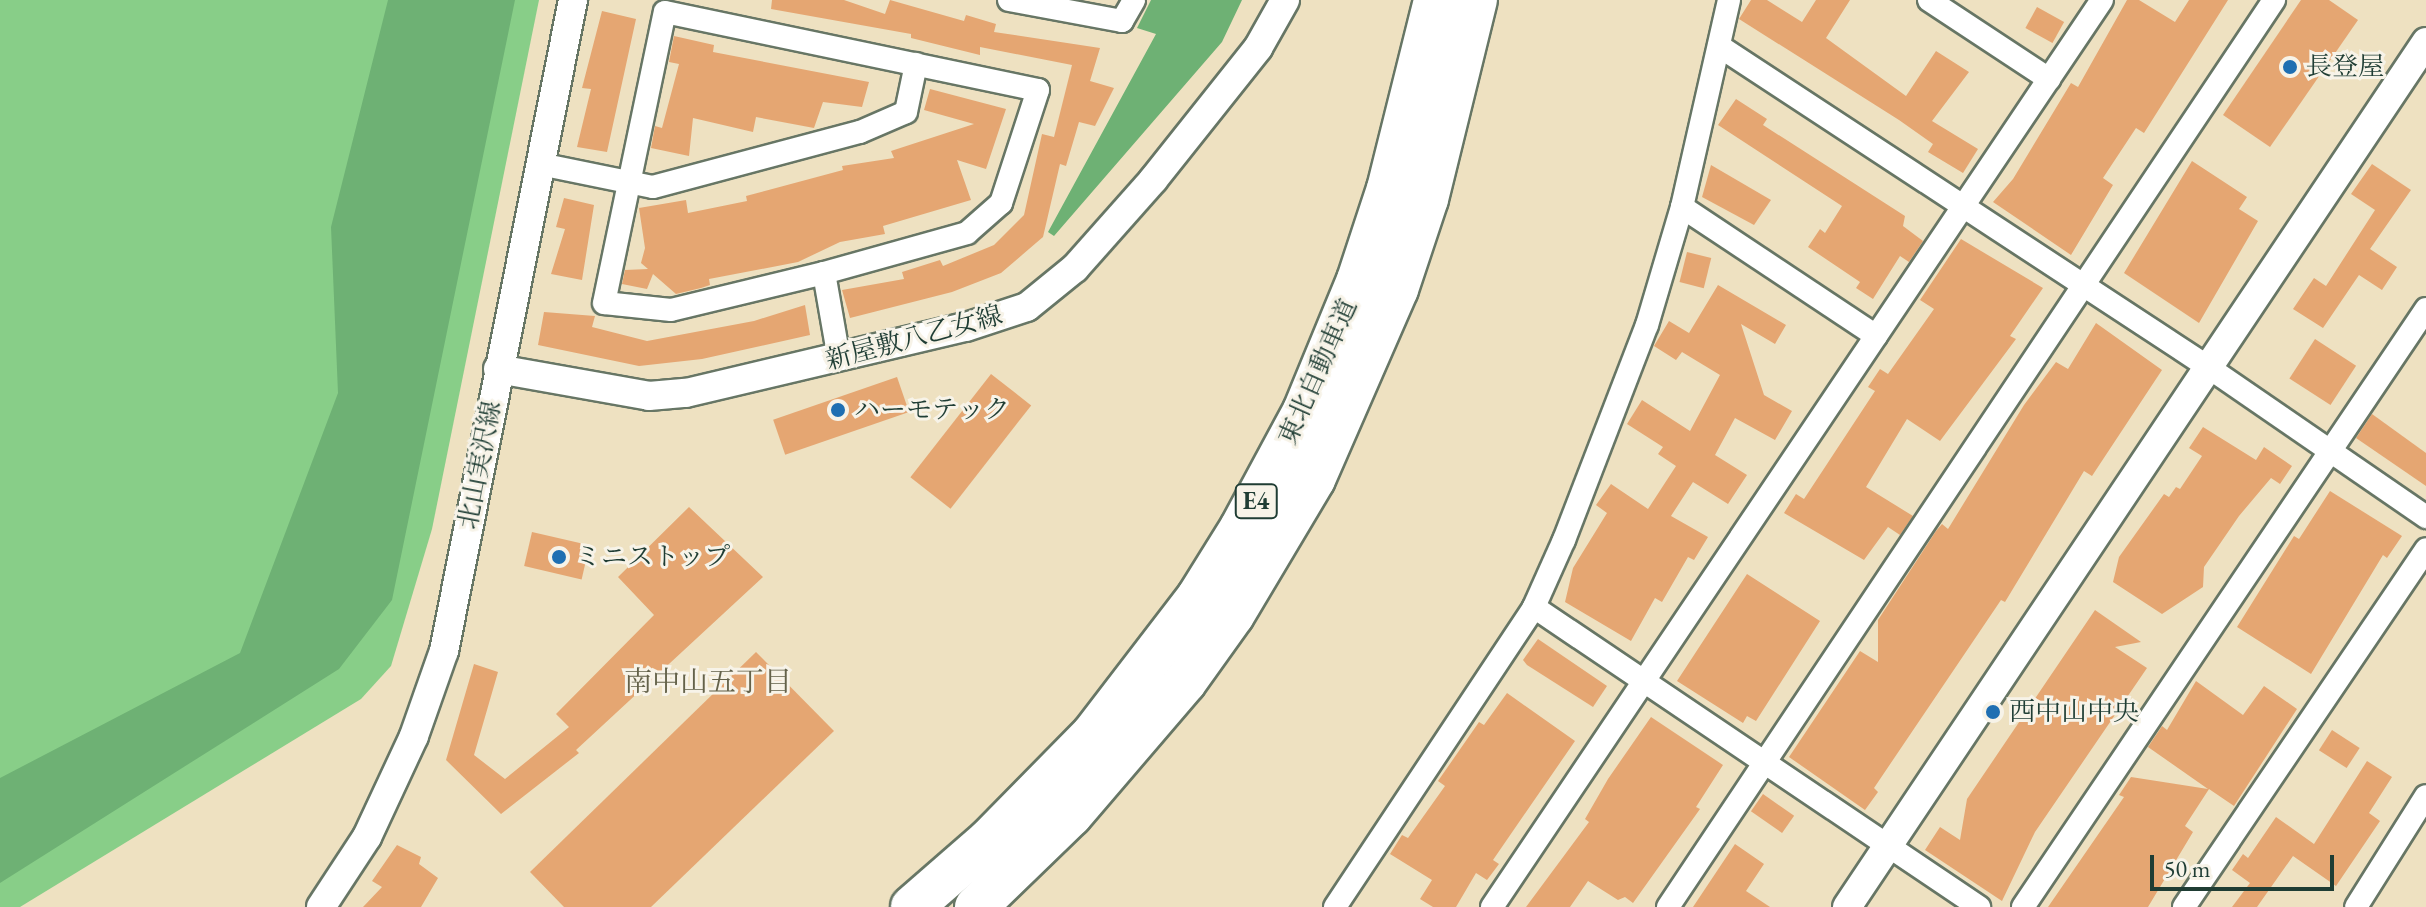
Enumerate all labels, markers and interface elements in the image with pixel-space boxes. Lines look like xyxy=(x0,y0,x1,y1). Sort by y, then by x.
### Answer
place label: 長登屋 xyxy=(2306,51,2384,83)
marker: 長登屋 xyxy=(2281,58,2299,76)
street label: 東北自動車道 xyxy=(1272,294,1364,450)
street label: 新屋敷八乙女線 xyxy=(822,299,1006,377)
place label: ハーモテック xyxy=(854,394,1010,426)
street label: 北山実沢線 xyxy=(452,398,508,532)
marker: ハーモテック xyxy=(829,401,847,419)
road number: E4 xyxy=(1234,481,1278,521)
place label: ミニストップ xyxy=(575,541,731,573)
marker: ミニストップ xyxy=(550,548,568,566)
district label: 南中山五丁目 xyxy=(624,664,792,698)
place label: 西中山中央 xyxy=(2009,696,2139,728)
marker: 西中山中央 xyxy=(1984,703,2002,721)
scale bar xyxy=(2154,839,2338,889)
text: 50 m xyxy=(2164,853,2211,884)

